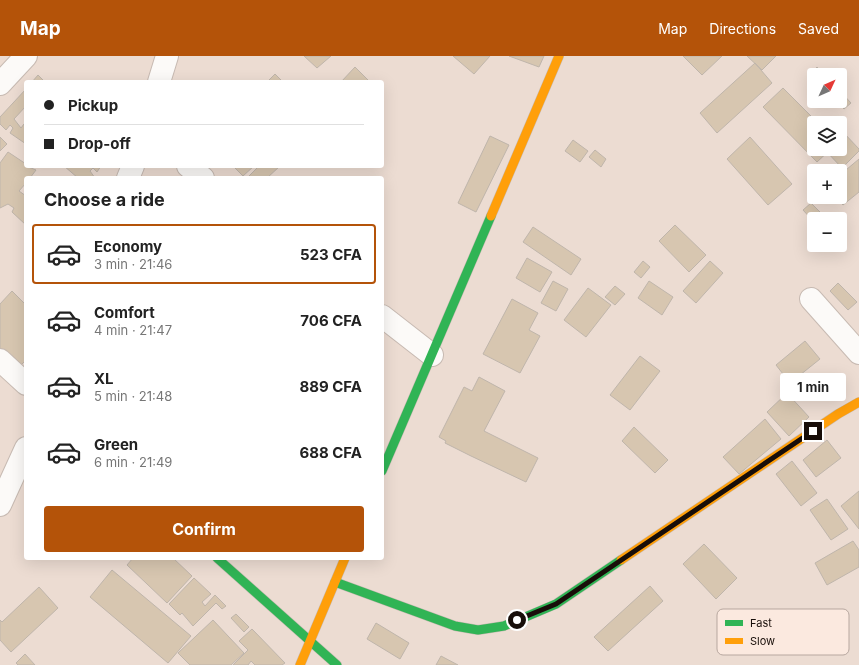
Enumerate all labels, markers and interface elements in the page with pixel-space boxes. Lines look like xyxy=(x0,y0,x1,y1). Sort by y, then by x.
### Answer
text: Map xyxy=(20,17,61,40)
text: Map xyxy=(658,20,687,37)
text: Directions xyxy=(709,20,776,37)
text: Saved xyxy=(798,20,839,37)
north arrow xyxy=(807,68,847,108)
map controls xyxy=(807,68,847,252)
text: Pickup xyxy=(68,96,118,115)
button: layers xyxy=(807,116,847,156)
text: Drop-off xyxy=(68,134,131,153)
button: + xyxy=(807,164,847,204)
text: Choose a ride xyxy=(44,189,165,210)
button: − xyxy=(807,212,847,252)
icon: car xyxy=(46,236,82,272)
text: Economy xyxy=(94,237,162,256)
text: 523 CFA xyxy=(300,245,362,264)
text: 3 min · 21:46 xyxy=(94,256,172,272)
icon: car xyxy=(46,302,82,338)
text: Comfort xyxy=(94,303,155,322)
text: 706 CFA xyxy=(300,311,362,330)
text: 4 min · 21:47 xyxy=(94,322,172,338)
icon: car xyxy=(46,368,82,404)
text: XL xyxy=(94,369,114,388)
callout: 1 min xyxy=(780,373,846,401)
text: 889 CFA xyxy=(299,377,362,396)
text: 1 min xyxy=(797,379,829,395)
text: 5 min · 21:48 xyxy=(94,388,172,404)
route end xyxy=(804,422,822,440)
icon: car xyxy=(46,434,82,470)
text: Green xyxy=(94,435,138,454)
text: 688 CFA xyxy=(299,443,362,462)
text: 6 min · 21:49 xyxy=(94,454,172,470)
button: Confirm xyxy=(44,506,364,552)
legend xyxy=(717,609,849,655)
route start xyxy=(508,611,526,629)
text: Fast xyxy=(750,616,772,630)
text: Slow xyxy=(750,634,775,648)

